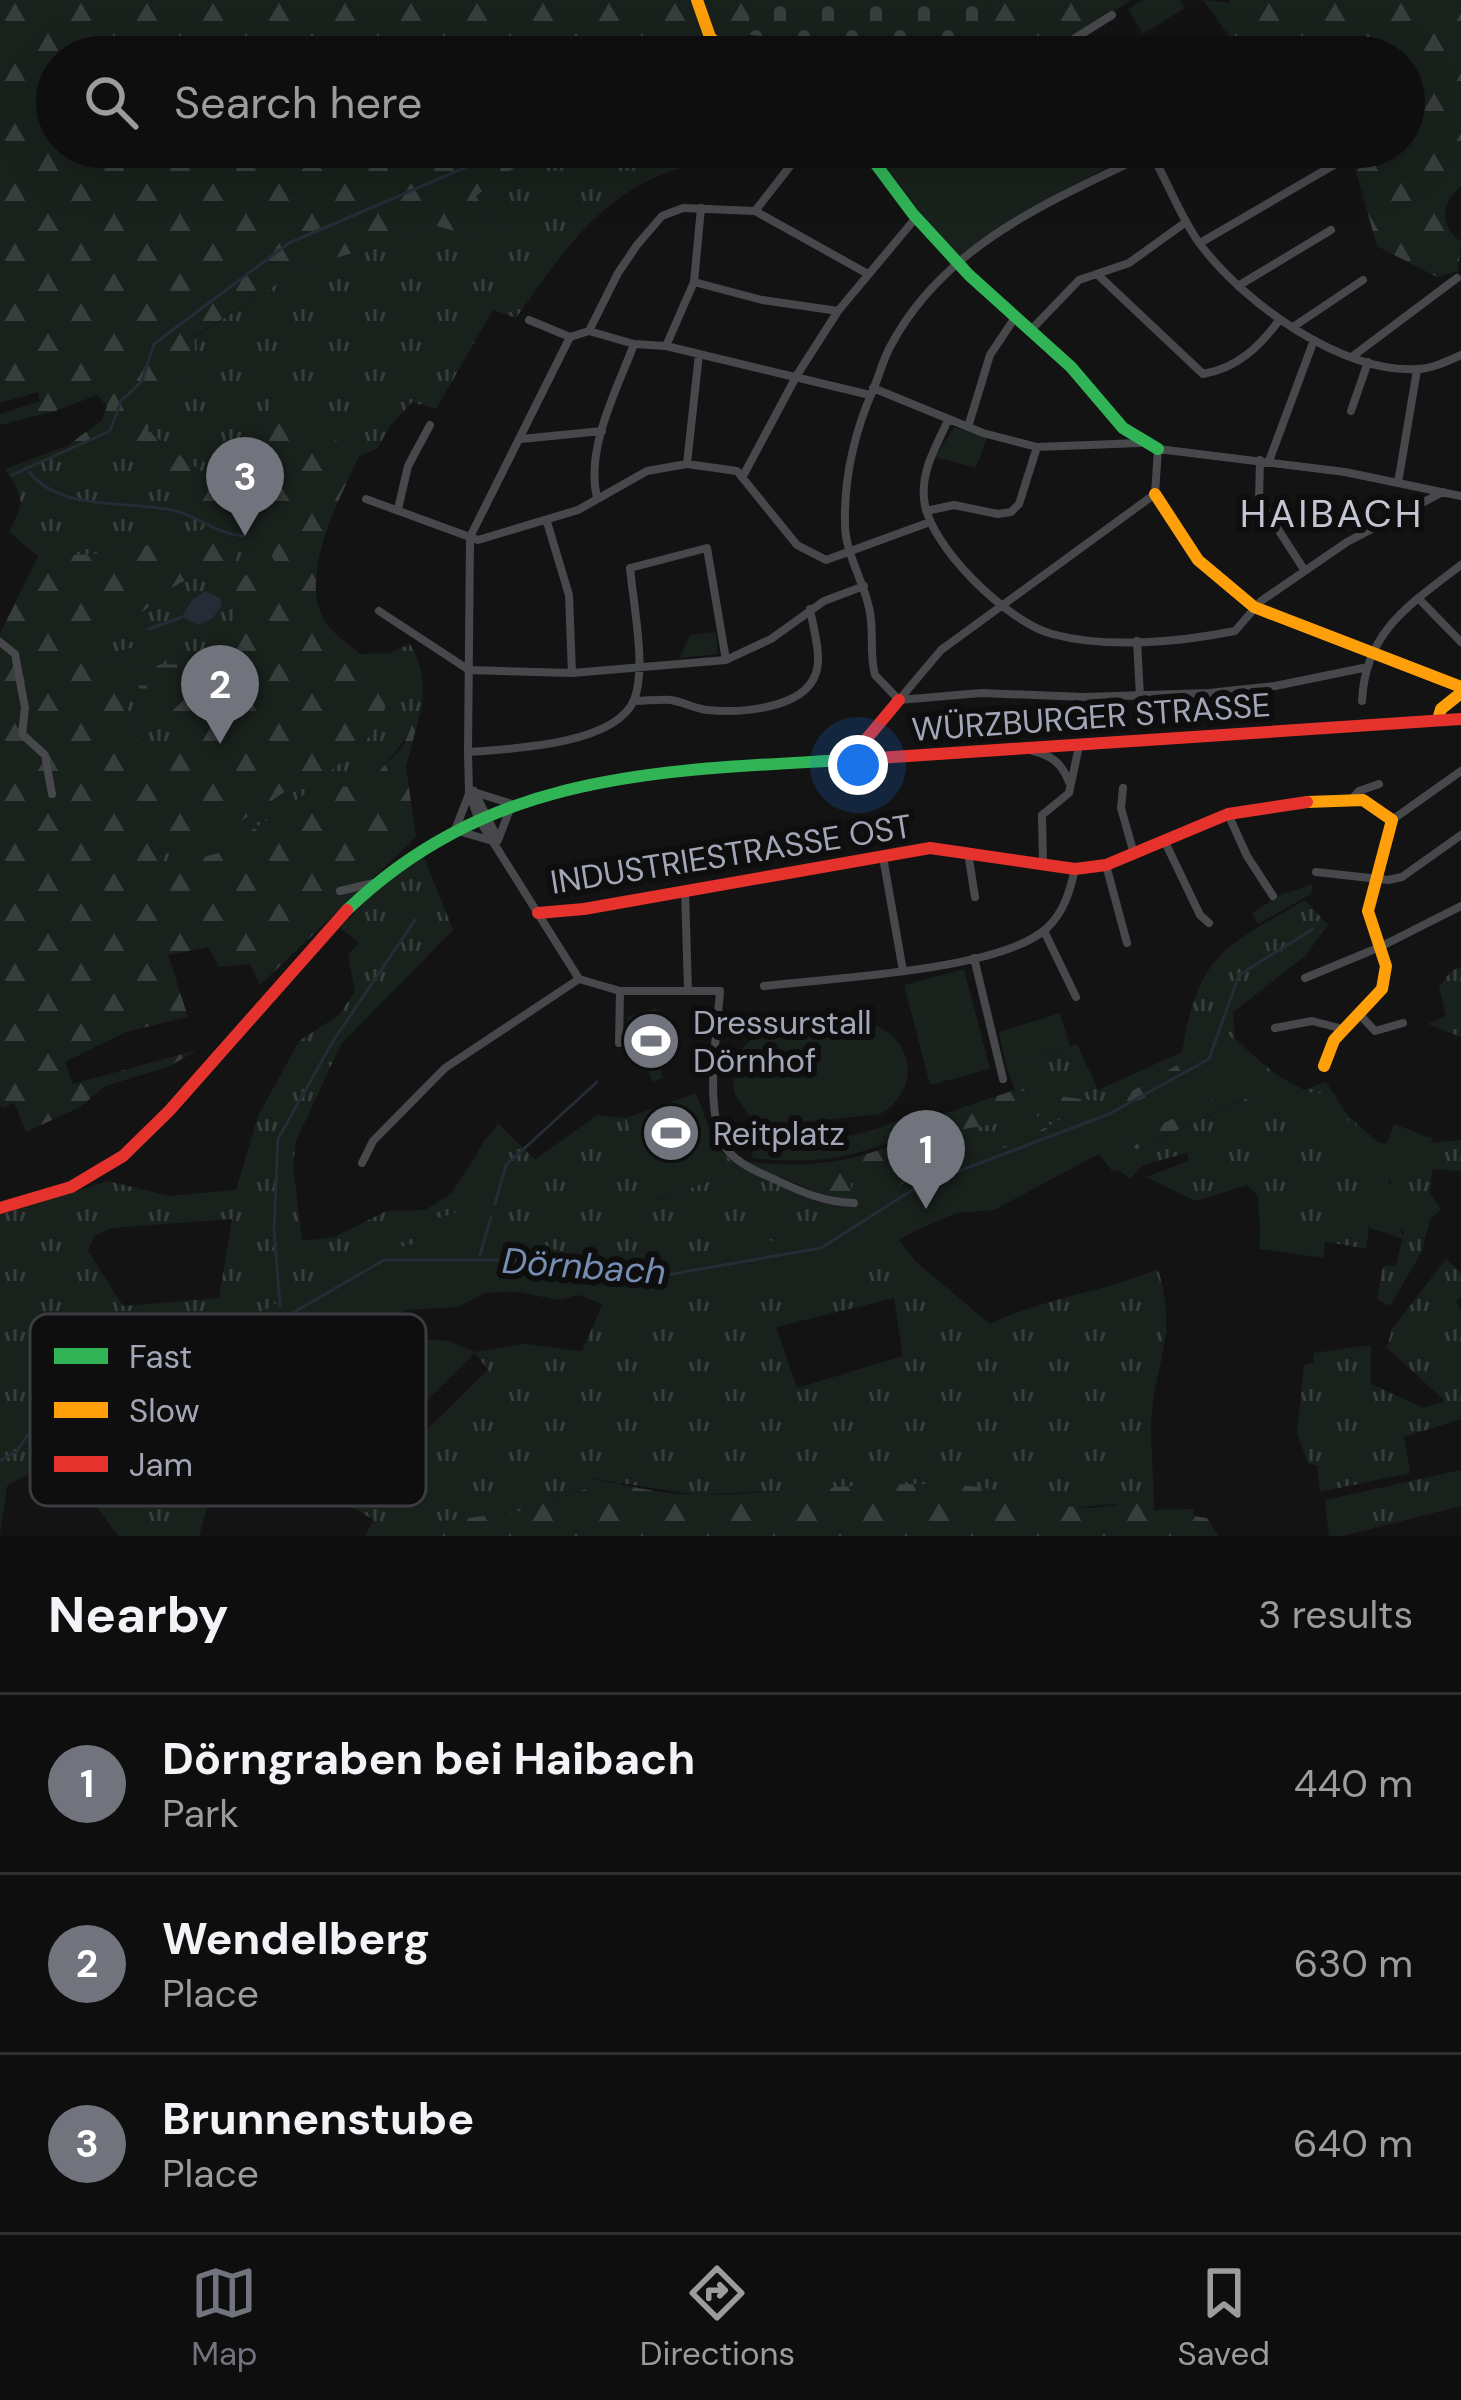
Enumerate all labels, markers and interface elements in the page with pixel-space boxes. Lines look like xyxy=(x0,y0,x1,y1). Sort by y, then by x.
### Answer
search box xyxy=(36,36,1425,168)
icon: search xyxy=(78,69,144,135)
text: Search here xyxy=(174,73,422,132)
pin: 3 xyxy=(206,437,284,536)
district label: HAIBACH xyxy=(1240,488,1424,539)
pin: 2 xyxy=(181,645,259,744)
street label: WÜRZBURGER STRASSE xyxy=(910,683,1272,751)
your location xyxy=(828,735,888,795)
street label: INDUSTRIESTRASSE OST xyxy=(547,804,915,904)
place label: Dressurstall Dörnhof xyxy=(693,1001,872,1082)
sports icon: Dressurstall Dörnhof xyxy=(620,1010,682,1072)
sports icon: Reitplatz xyxy=(640,1102,702,1164)
pin: 1 xyxy=(887,1110,965,1209)
place label: Reitplatz xyxy=(713,1112,845,1155)
water label: Dörnbach xyxy=(501,1237,667,1295)
legend xyxy=(30,1314,426,1506)
text: Fast xyxy=(129,1335,192,1378)
text: Slow xyxy=(129,1389,200,1432)
text: Jam xyxy=(129,1443,193,1486)
text: Nearby xyxy=(48,1581,229,1648)
text: 3 results xyxy=(1258,1589,1413,1640)
text: Dörngraben bei Haibach xyxy=(162,1729,695,1788)
text: 1 xyxy=(80,1758,94,1809)
text: 440 m xyxy=(1294,1758,1413,1809)
text: Park xyxy=(162,1788,239,1839)
text: Wendelberg xyxy=(162,1909,430,1968)
text: 2 xyxy=(76,1938,98,1989)
text: 630 m xyxy=(1294,1938,1413,1989)
text: Place xyxy=(162,1968,259,2019)
text: Brunnenstube xyxy=(162,2089,474,2148)
text: 3 xyxy=(75,2118,99,2169)
text: 640 m xyxy=(1293,2118,1413,2169)
text: Place xyxy=(162,2148,259,2199)
tab: Map xyxy=(191,2260,258,2375)
tab: Directions xyxy=(640,2260,795,2375)
tab: Saved xyxy=(1177,2260,1270,2375)

